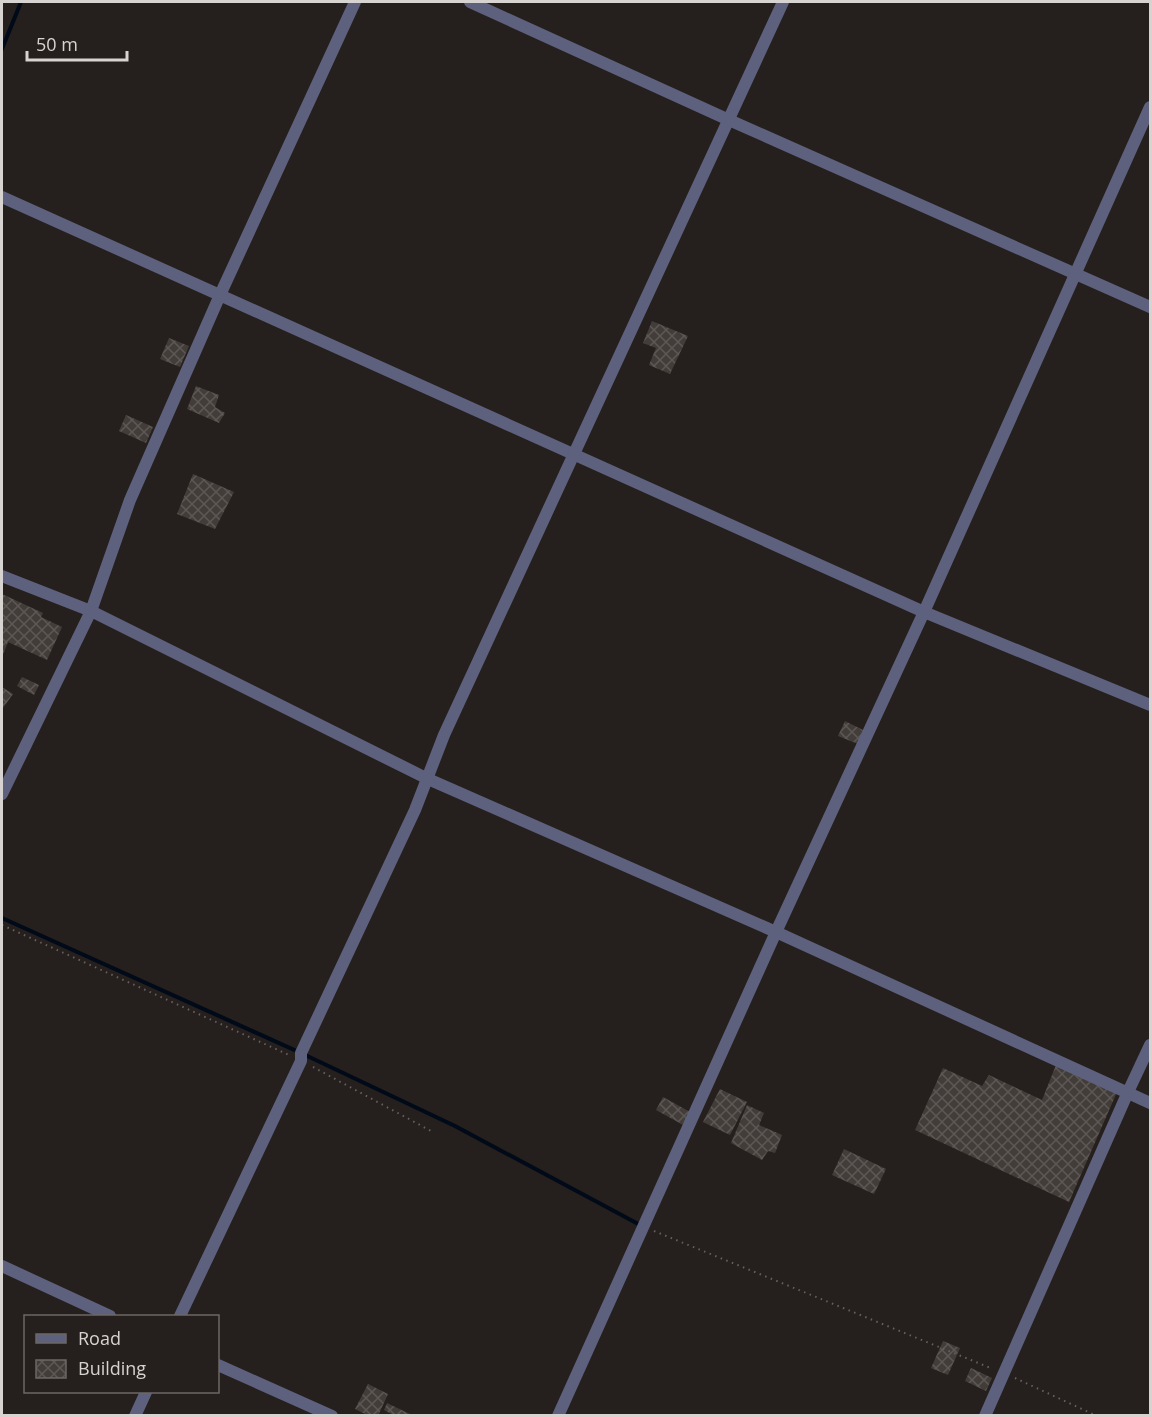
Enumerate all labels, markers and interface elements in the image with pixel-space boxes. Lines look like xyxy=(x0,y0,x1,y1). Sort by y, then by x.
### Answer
scale bar xyxy=(27,24,128,62)
text: 50 m xyxy=(36,32,78,56)
legend xyxy=(24,1315,219,1393)
text: Road xyxy=(78,1326,121,1350)
text: Building xyxy=(78,1356,146,1380)

